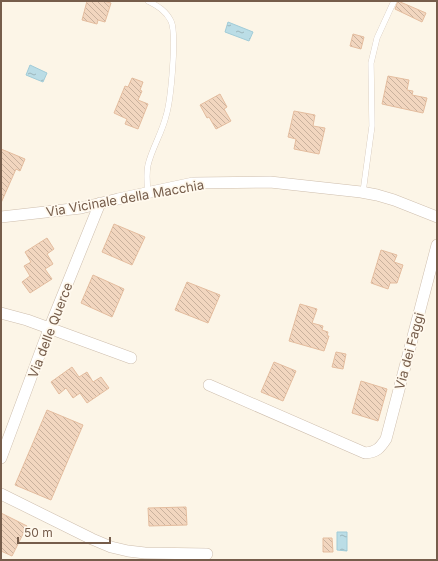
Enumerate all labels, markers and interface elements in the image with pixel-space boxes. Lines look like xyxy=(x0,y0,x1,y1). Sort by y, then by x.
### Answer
street label: Via Vicinale della Macchia xyxy=(45,176,205,220)
street label: Via delle Querce xyxy=(24,280,76,380)
street label: Via dei Faggi xyxy=(391,311,427,391)
scale bar xyxy=(18,519,110,545)
text: 50 m xyxy=(24,525,53,540)

